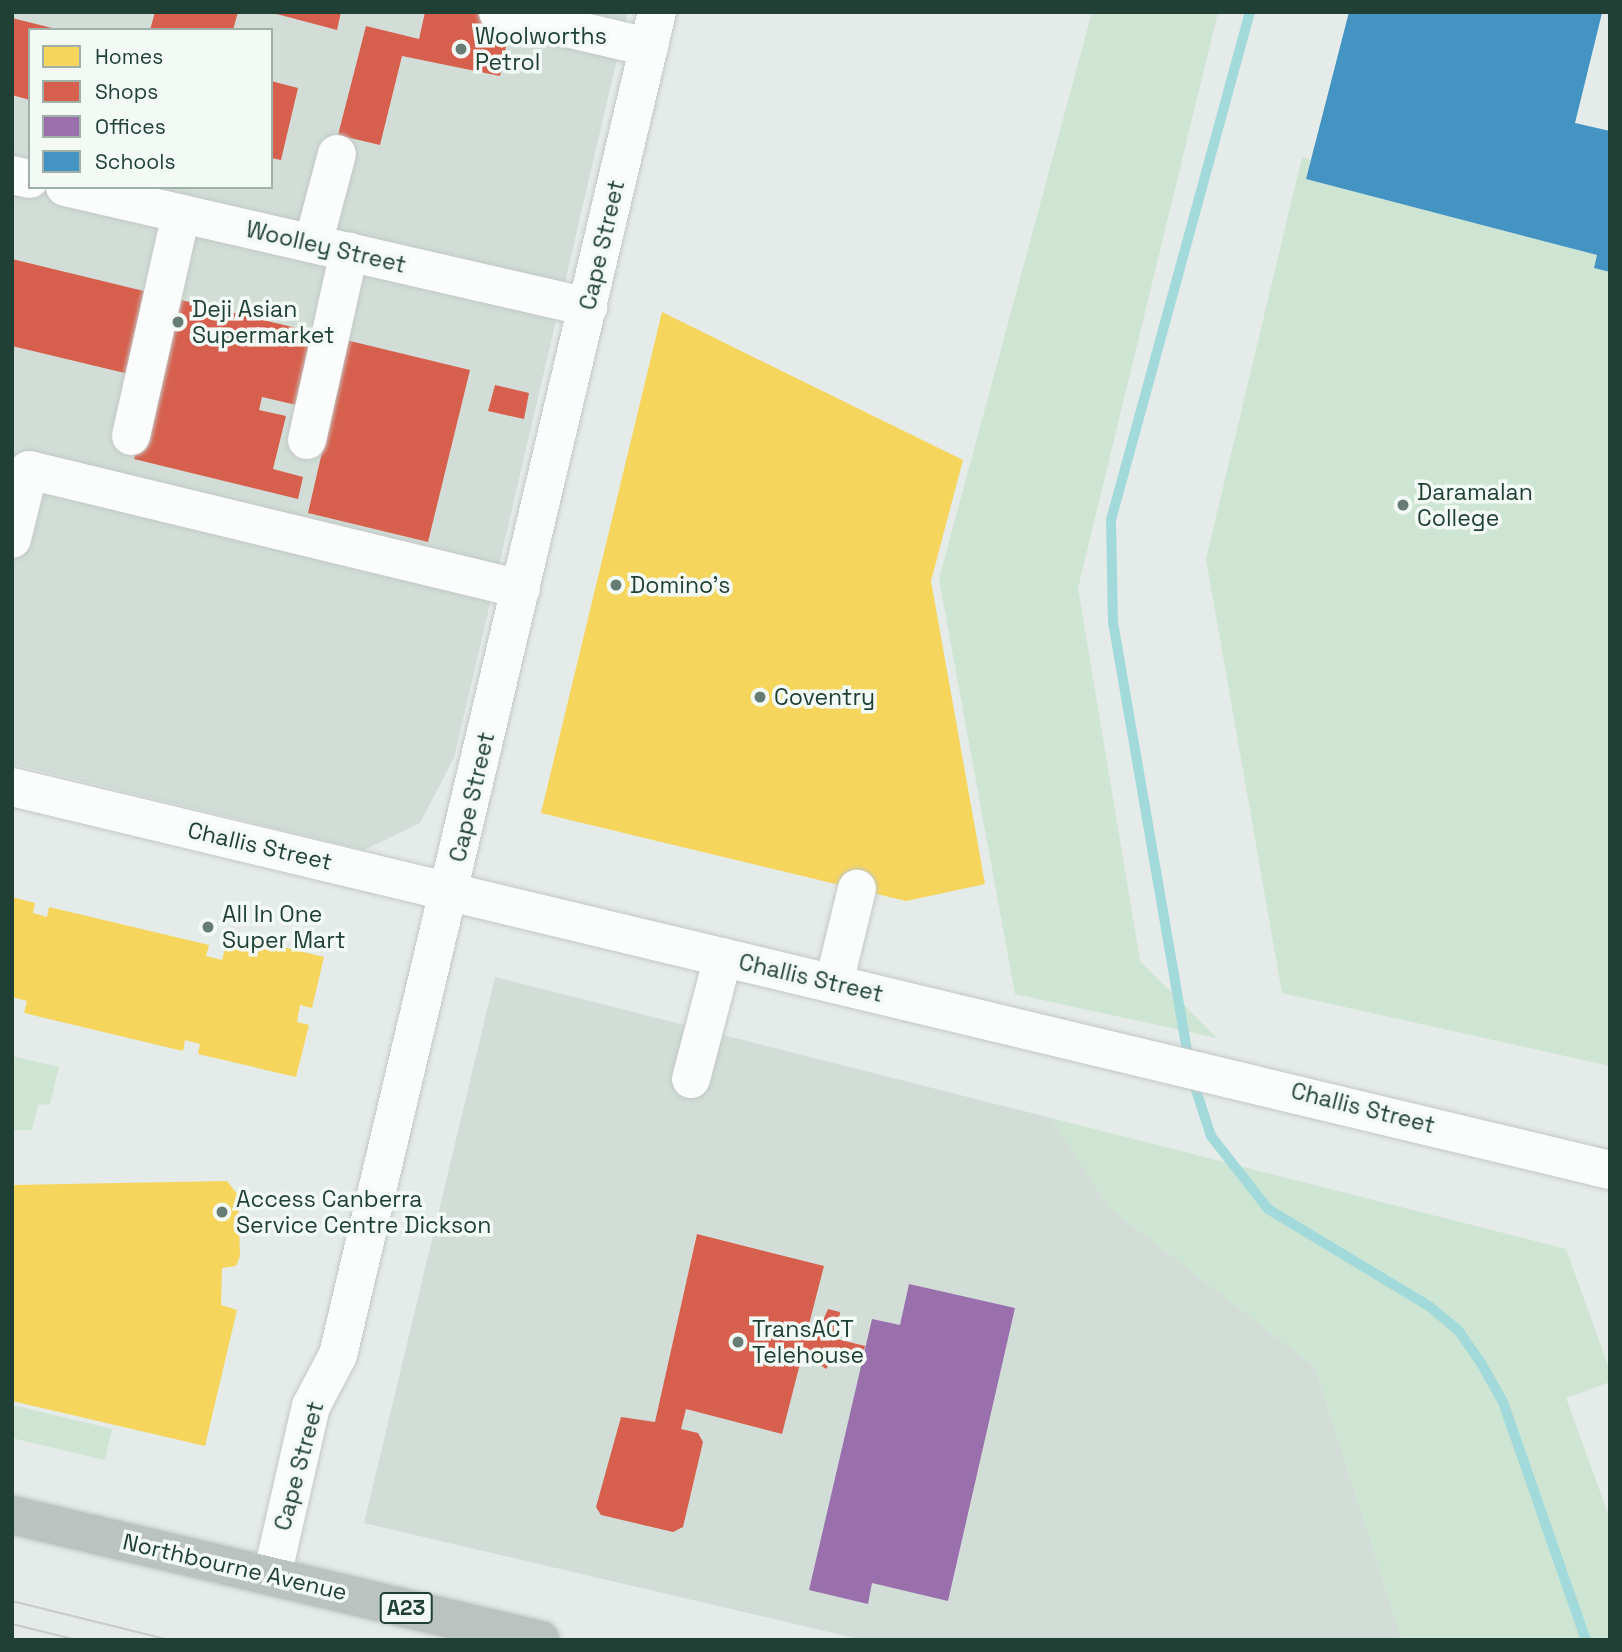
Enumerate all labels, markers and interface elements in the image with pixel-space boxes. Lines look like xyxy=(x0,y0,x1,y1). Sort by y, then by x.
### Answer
place label: Woolworths Petrol xyxy=(475,22,607,76)
legend xyxy=(28,28,273,189)
marker: Woolworths Petrol xyxy=(453,41,469,57)
text: Homes xyxy=(95,43,163,70)
text: Shops xyxy=(95,78,158,105)
text: Offices xyxy=(95,113,166,140)
text: Schools xyxy=(95,148,175,175)
street label: Cape Street xyxy=(574,177,630,313)
street label: Woolley Street xyxy=(243,215,409,279)
place label: Deji Asian Supermarket xyxy=(192,295,334,349)
marker: Deji Asian Supermarket xyxy=(170,314,186,330)
place label: Daramalan College xyxy=(1417,478,1533,532)
marker: Daramalan College xyxy=(1395,497,1411,513)
place label: Domino's xyxy=(630,571,730,599)
marker: Domino's xyxy=(608,577,624,593)
place label: Coventry xyxy=(774,683,875,711)
marker: Coventry xyxy=(752,689,768,705)
street label: Cape Street xyxy=(444,729,500,865)
street label: Challis Street xyxy=(185,816,335,876)
place label: All In One Super Mart xyxy=(222,900,346,954)
marker: All In One Super Mart xyxy=(200,919,216,935)
street label: Challis Street xyxy=(736,948,886,1008)
street label: Challis Street xyxy=(1288,1077,1438,1139)
place label: Access Canberra Service Centre Dickson xyxy=(236,1185,491,1239)
marker: Access Canberra Service Centre Dickson xyxy=(214,1204,230,1220)
place label: TransACT Telehouse xyxy=(752,1315,864,1369)
marker: TransACT Telehouse xyxy=(730,1334,746,1350)
street label: Cape Street xyxy=(269,1398,329,1534)
street label: Northbourne Avenue xyxy=(120,1528,350,1606)
road number: A23 xyxy=(378,1590,434,1626)

